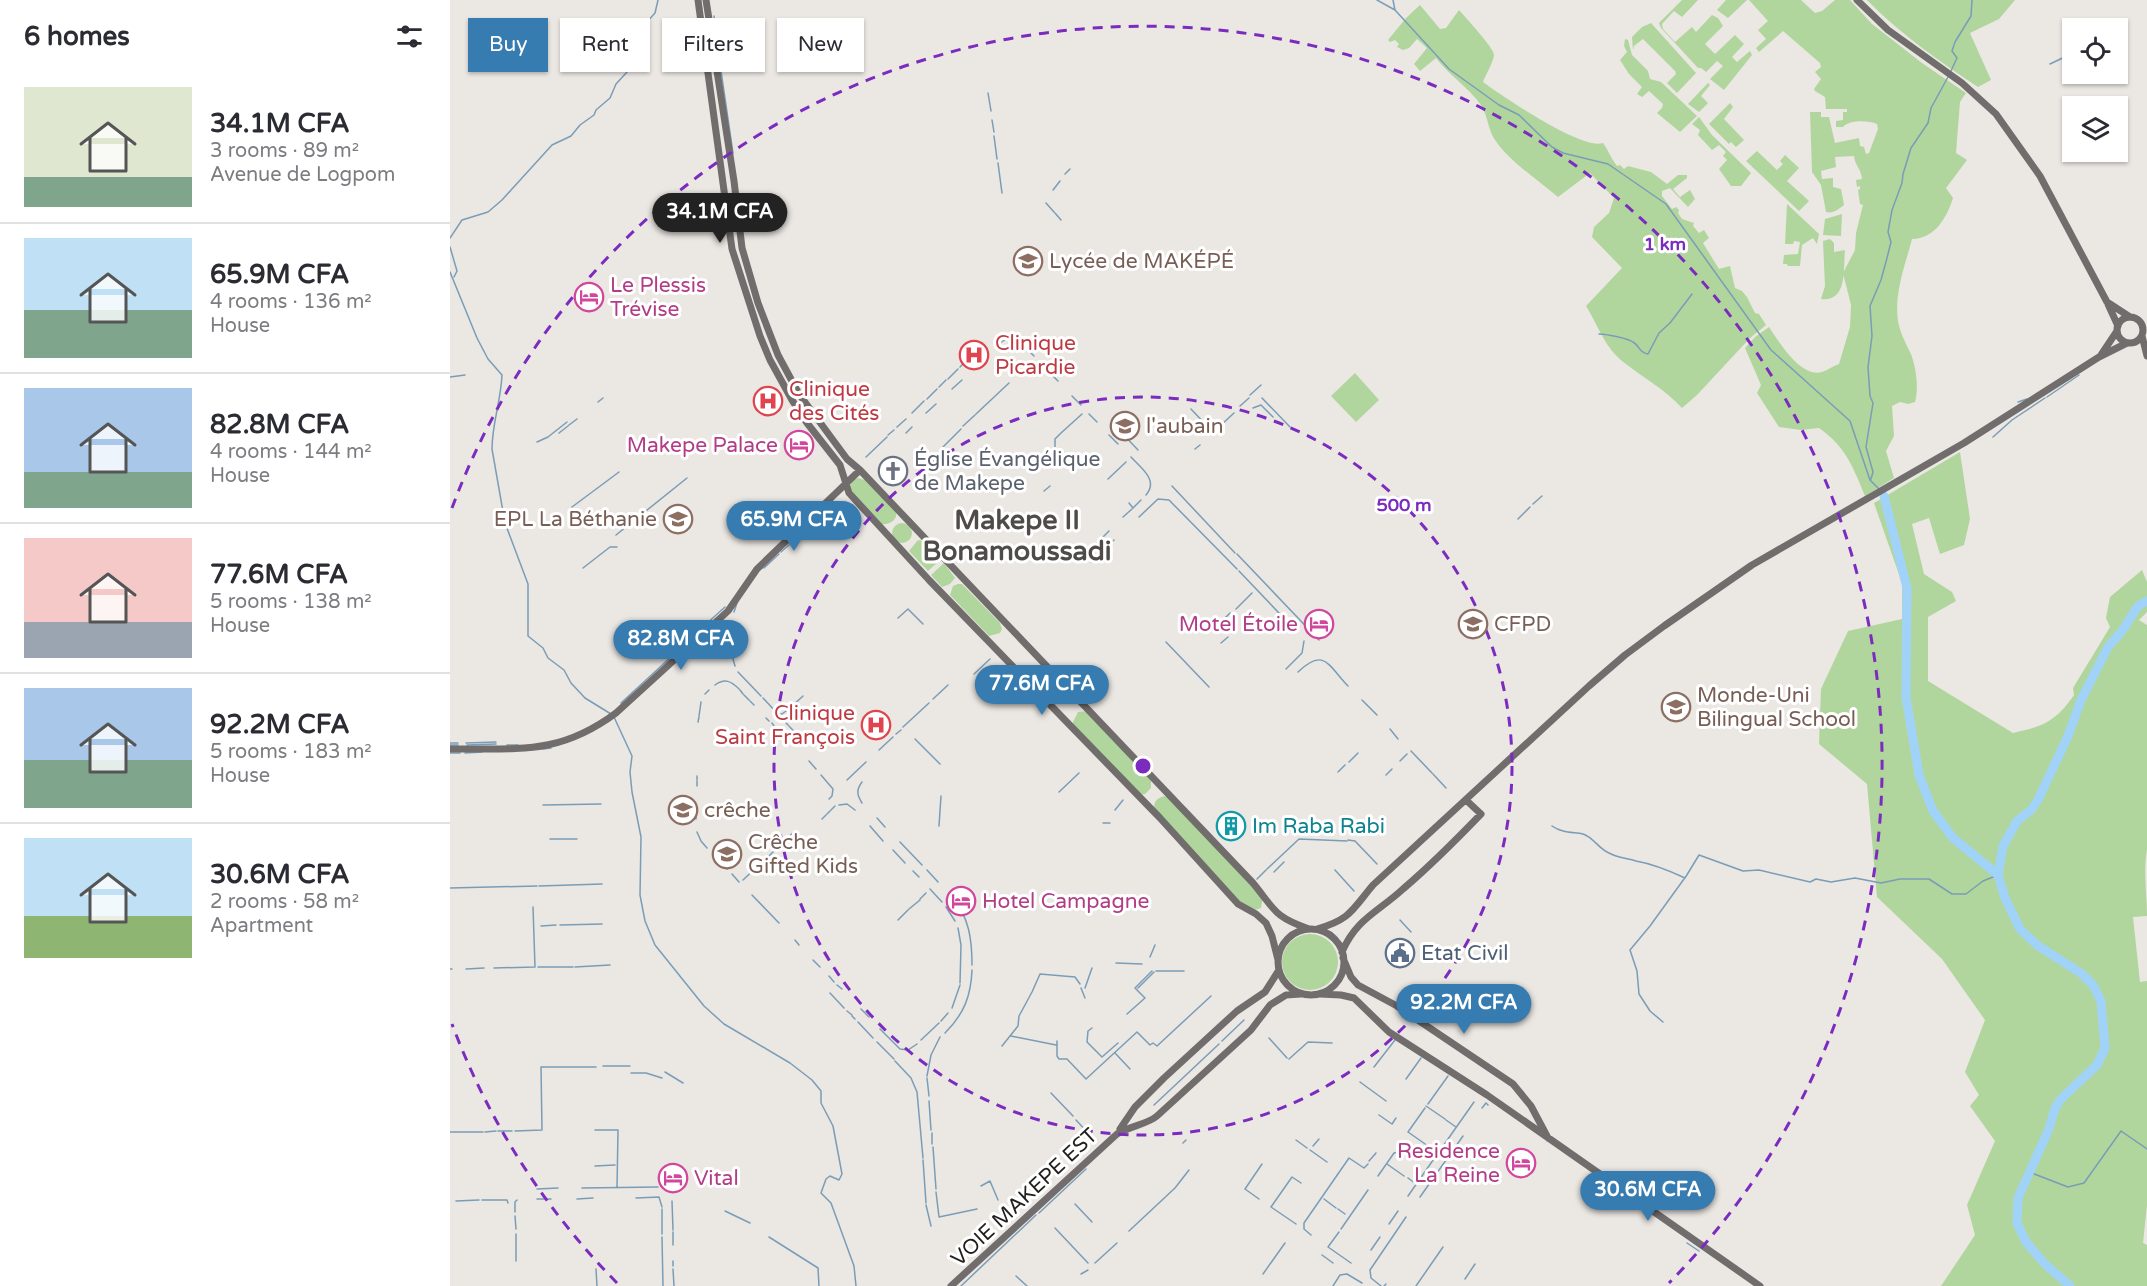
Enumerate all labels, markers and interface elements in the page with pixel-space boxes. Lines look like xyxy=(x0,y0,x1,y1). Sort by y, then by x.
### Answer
chip: Buy xyxy=(468,18,548,72)
chip: Rent xyxy=(560,18,650,72)
chip: Filters xyxy=(662,18,765,72)
chip: New xyxy=(777,18,864,72)
map controls xyxy=(2062,18,2128,162)
button: locate xyxy=(2062,18,2128,84)
icon: filters xyxy=(393,20,426,53)
text: 6 homes xyxy=(24,21,130,52)
button: layers xyxy=(2062,96,2128,162)
text: 34.1M CFA xyxy=(210,108,350,139)
icon: home xyxy=(72,111,144,183)
text: 3 rooms · 89 m² xyxy=(210,139,359,163)
text: Avenue de Logpom xyxy=(210,163,395,187)
pin: 34.1M CFA xyxy=(651,193,789,244)
text: 34.1M CFA xyxy=(666,200,774,224)
text: 1 km xyxy=(1644,233,1686,255)
school or university icon: Lycée de MAKÉPÉ xyxy=(1012,245,1044,277)
place label: Lycée de MAKÉPÉ xyxy=(1049,249,1234,274)
text: 65.9M CFA xyxy=(210,259,349,290)
icon: home xyxy=(72,262,144,334)
place label: Le Plessis Trévise xyxy=(610,273,706,322)
hotel icon: Le Plessis Trévise xyxy=(573,281,605,313)
text: 4 rooms · 136 m² xyxy=(210,290,372,314)
text: House xyxy=(210,314,270,338)
place label: Clinique Picardie xyxy=(995,331,1076,380)
hospital icon: Clinique Picardie xyxy=(958,339,990,371)
place label: Clinique des Cités xyxy=(789,377,879,426)
hospital icon: Clinique des Cités xyxy=(752,385,784,417)
text: 82.8M CFA xyxy=(210,409,349,440)
school or university icon: l'aubain xyxy=(1109,410,1141,442)
icon: home xyxy=(72,412,144,484)
place label: l'aubain xyxy=(1146,414,1223,439)
hotel icon: Makepe Palace xyxy=(783,429,815,461)
place label: Makepe Palace xyxy=(627,433,778,458)
text: 4 rooms · 144 m² xyxy=(210,440,372,464)
place label: Église Évangélique de Makepe xyxy=(914,447,1101,496)
church icon: Église Évangélique de Makepe xyxy=(877,455,909,487)
text: House xyxy=(210,464,270,488)
text: 500 m xyxy=(1376,494,1432,516)
pin: 65.9M CFA xyxy=(725,501,863,552)
school or university icon: EPL La Béthanie xyxy=(662,503,694,535)
district label: Makepe II Bonamoussadi xyxy=(922,504,1112,568)
place label: EPL La Béthanie xyxy=(494,507,657,532)
text: 65.9M CFA xyxy=(740,508,848,532)
text: 77.6M CFA xyxy=(210,559,348,590)
icon: home xyxy=(72,562,144,634)
text: 5 rooms · 138 m² xyxy=(210,590,372,614)
hotel icon: Motel Étoile xyxy=(1303,608,1335,640)
school or university icon: CFPD xyxy=(1457,608,1489,640)
place label: Motel Étoile xyxy=(1179,612,1298,637)
place label: CFPD xyxy=(1494,612,1551,637)
text: House xyxy=(210,614,270,638)
pin: 82.8M CFA xyxy=(612,620,750,671)
text: 82.8M CFA xyxy=(627,627,735,651)
pin: 77.6M CFA xyxy=(973,665,1111,716)
text: 77.6M CFA xyxy=(989,672,1095,696)
place label: Monde-Uni Bilingual School xyxy=(1697,683,1856,732)
school or university icon: Monde-Uni Bilingual School xyxy=(1660,691,1692,723)
place label: Clinique Saint François xyxy=(715,701,855,750)
text: 92.2M CFA xyxy=(210,709,350,740)
hospital icon: Clinique Saint François xyxy=(860,709,892,741)
icon: home xyxy=(72,712,144,784)
text: 5 rooms · 183 m² xyxy=(210,740,372,764)
centre of rings xyxy=(1133,756,1153,776)
text: House xyxy=(210,764,270,788)
school or university icon: crêche xyxy=(667,794,699,826)
place label: crêche xyxy=(704,798,771,823)
building icon: Im Raba Rabi xyxy=(1215,810,1247,842)
place label: Im Raba Rabi xyxy=(1252,814,1385,839)
place label: Crêche Gifted Kids xyxy=(748,830,858,879)
school or university icon: Crêche Gifted Kids xyxy=(711,838,743,870)
text: 30.6M CFA xyxy=(210,859,350,890)
icon: home xyxy=(72,862,144,934)
hotel icon: Hotel Campagne xyxy=(945,885,977,917)
place label: Hotel Campagne xyxy=(982,889,1149,914)
text: 2 rooms · 58 m² xyxy=(210,890,359,914)
text: Apartment xyxy=(210,914,313,938)
public building icon: Etat Civil xyxy=(1384,937,1416,969)
place label: Etat Civil xyxy=(1421,941,1509,966)
pin: 92.2M CFA xyxy=(1395,984,1533,1035)
text: 92.2M CFA xyxy=(1410,991,1518,1015)
street label: VOIE MAKEPE EST xyxy=(946,1123,1103,1272)
place label: Residence La Reine xyxy=(1397,1139,1500,1188)
hotel icon: Residence La Reine xyxy=(1505,1147,1537,1179)
hotel icon: Vital xyxy=(657,1162,689,1194)
place label: Vital xyxy=(694,1166,739,1191)
pin: 30.6M CFA xyxy=(1579,1171,1717,1222)
text: 30.6M CFA xyxy=(1594,1178,1702,1202)

